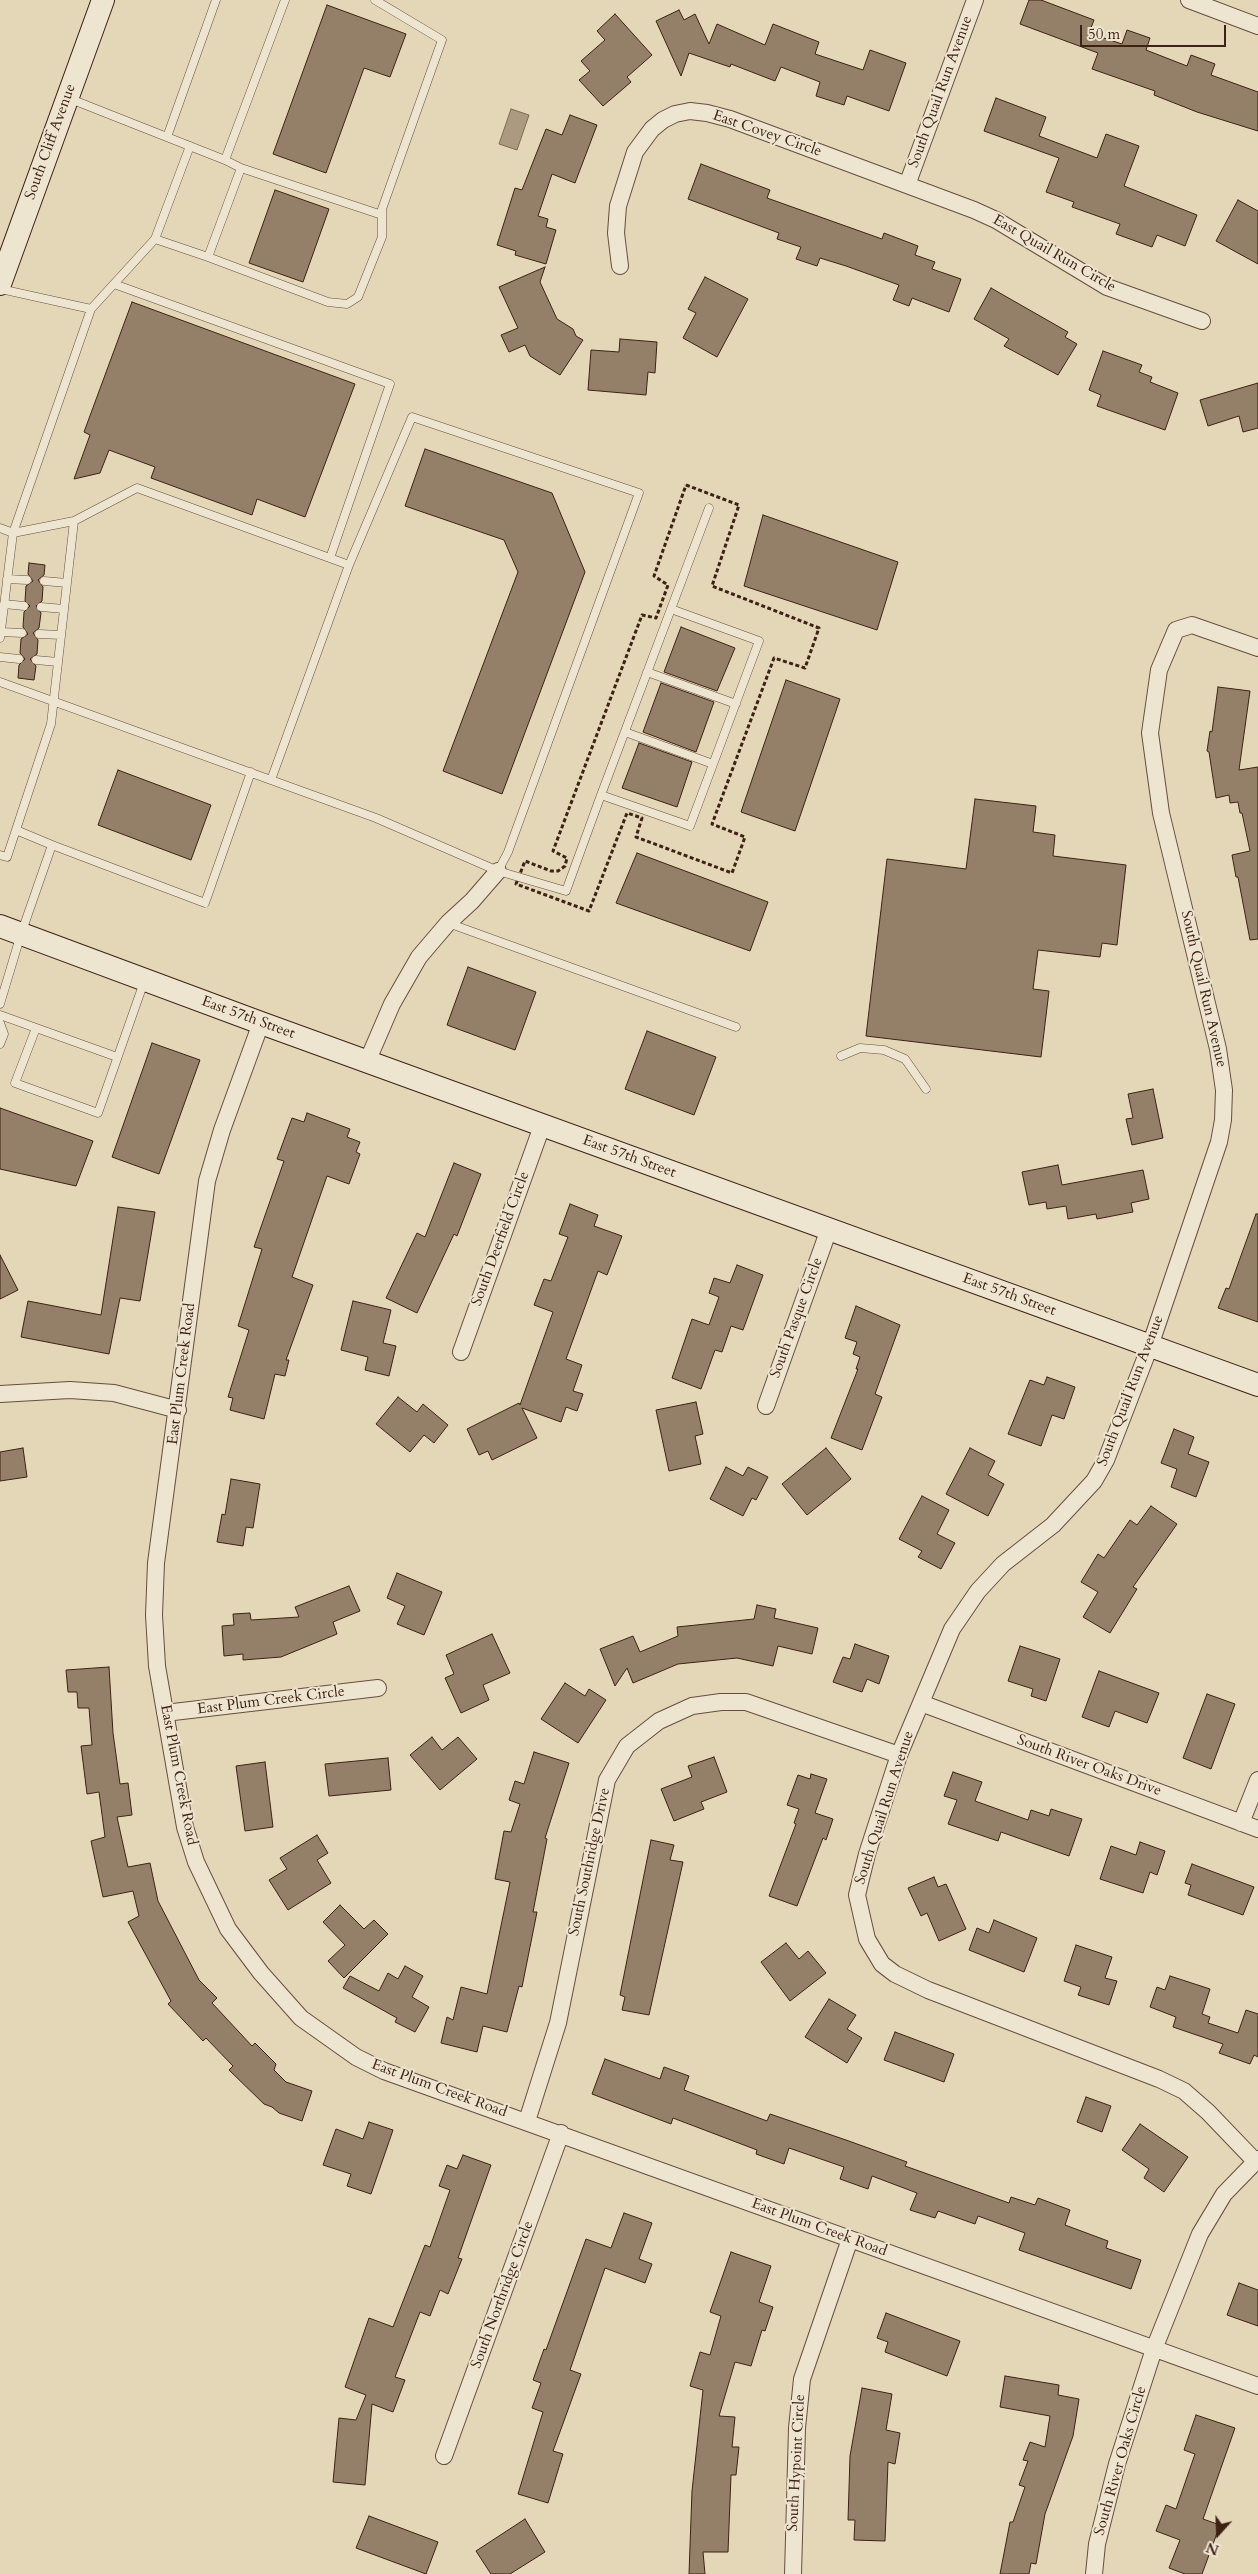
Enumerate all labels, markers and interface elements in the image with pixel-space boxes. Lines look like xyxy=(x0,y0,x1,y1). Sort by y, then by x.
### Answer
street label: South Quail Run Avenue xyxy=(905,14,977,170)
scale bar xyxy=(1083,15,1229,47)
text: 50 m xyxy=(1088,24,1120,44)
street label: South Cliff Avenue xyxy=(22,82,80,202)
street label: East Covey Circle xyxy=(710,107,824,161)
street label: East Quail Run Circle xyxy=(989,211,1119,297)
street label: South Quail Run Avenue xyxy=(1176,909,1230,1069)
street label: East 57th Street xyxy=(199,993,297,1043)
street label: East 57th Street xyxy=(580,1132,678,1182)
street label: South Deerfield Circle xyxy=(468,1169,534,1309)
street label: South Pasque Circle xyxy=(767,1255,827,1381)
street label: East 57th Street xyxy=(960,1270,1058,1320)
street label: East Plum Creek Road xyxy=(164,1302,200,1446)
street label: South Quail Run Avenue xyxy=(1094,1313,1168,1469)
street label: East Plum Creek Circle xyxy=(196,1683,346,1719)
street label: East Plum Creek Road xyxy=(156,1703,200,1847)
street label: South Quail Run Avenue xyxy=(852,1729,918,1887)
street label: South River Oaks Drive xyxy=(1014,1732,1164,1800)
street label: South Southridge Drive xyxy=(566,1786,614,1938)
street label: East Plum Creek Road xyxy=(369,2056,509,2122)
street label: East Plum Creek Road xyxy=(749,2195,889,2261)
street label: South Northridge Circle xyxy=(468,2219,538,2371)
street label: South River Oaks Circle xyxy=(1091,2384,1151,2538)
street label: South Hypoint Circle xyxy=(784,2394,810,2532)
north arrow xyxy=(1193,2509,1243,2559)
text: N xyxy=(1204,2538,1222,2560)

